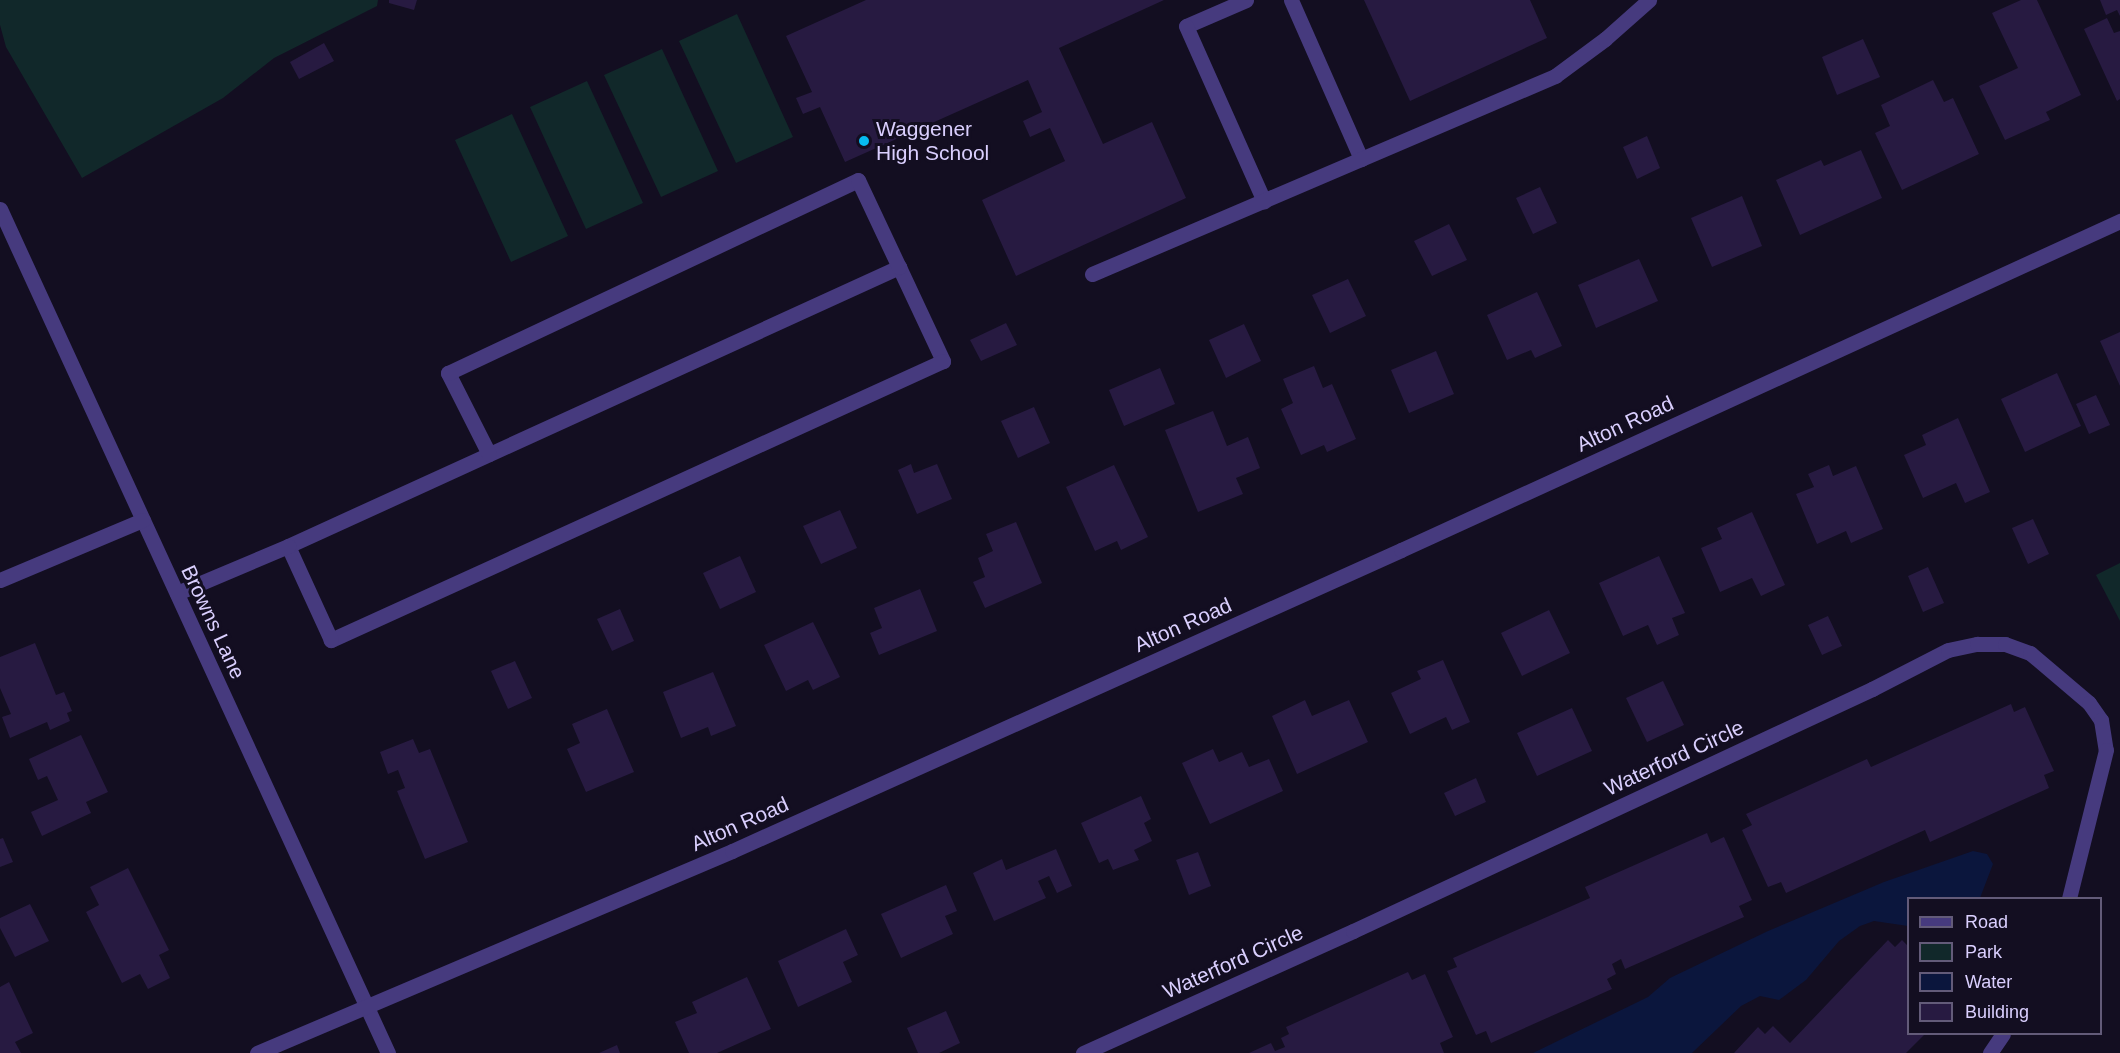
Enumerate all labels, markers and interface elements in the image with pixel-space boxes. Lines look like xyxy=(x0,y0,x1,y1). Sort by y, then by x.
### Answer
place label: Waggener High School xyxy=(876,116,989,166)
marker: Waggener High School xyxy=(857,134,871,148)
street label: Alton Road xyxy=(1573,391,1677,457)
street label: Browns Lane xyxy=(176,561,250,683)
street label: Alton Road xyxy=(1130,592,1236,658)
street label: Waterford Circle xyxy=(1600,715,1748,801)
street label: Alton Road xyxy=(687,791,793,857)
legend xyxy=(1907,897,2102,1035)
text: Road xyxy=(1965,912,2008,932)
street label: Waterford Circle xyxy=(1159,920,1307,1004)
text: Park xyxy=(1965,942,2002,962)
text: Water xyxy=(1965,972,2012,992)
text: Building xyxy=(1965,1002,2029,1022)

